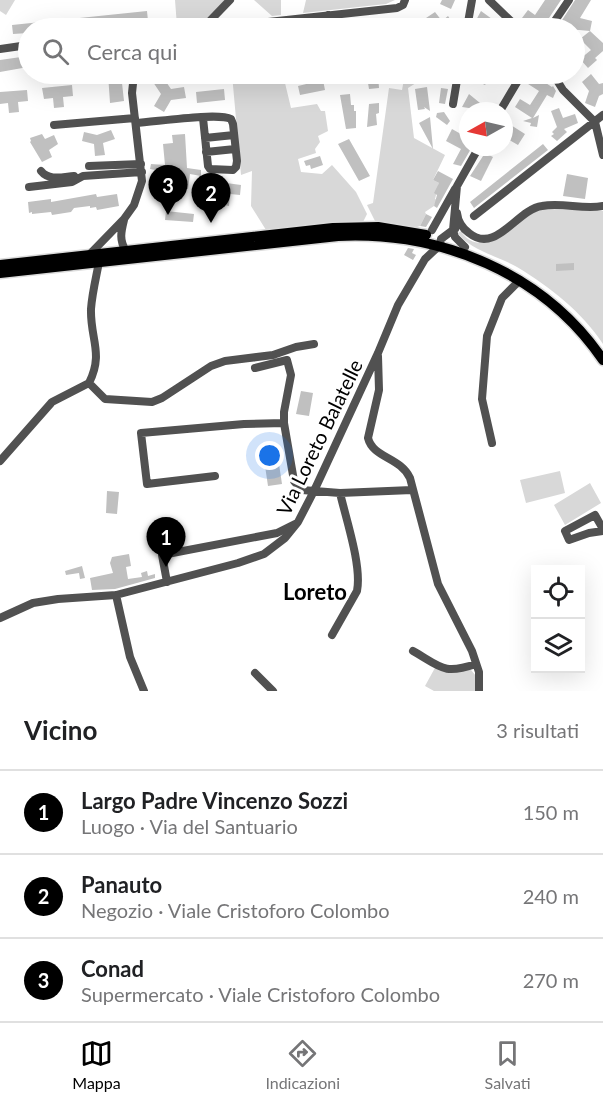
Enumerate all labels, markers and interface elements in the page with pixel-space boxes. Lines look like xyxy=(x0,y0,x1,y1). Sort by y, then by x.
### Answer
search box xyxy=(18,18,585,84)
icon: search xyxy=(39,35,72,68)
text: Cerca qui xyxy=(87,38,178,65)
north arrow xyxy=(459,102,513,156)
pin: 3 xyxy=(148,166,188,215)
pin: 2 xyxy=(192,174,230,223)
street label: Via Loreto Balatelle xyxy=(271,355,367,519)
your location xyxy=(255,441,284,470)
pin: 1 xyxy=(146,518,186,567)
map controls xyxy=(531,565,585,673)
button: locate xyxy=(531,565,585,619)
district label: Loreto xyxy=(283,578,347,605)
button: layers xyxy=(531,619,585,673)
text: Vicino xyxy=(24,714,97,746)
text: 3 risultati xyxy=(496,718,579,742)
text: Largo Padre Vincenzo Sozzi xyxy=(81,787,348,814)
text: 1 xyxy=(38,800,49,824)
text: 150 m xyxy=(523,800,579,824)
text: Luogo · Via del Santuario xyxy=(81,814,298,838)
text: Panauto xyxy=(81,871,162,898)
text: 2 xyxy=(38,884,49,908)
text: 240 m xyxy=(523,884,579,908)
text: Negozio · Viale Cristoforo Colombo xyxy=(81,898,390,922)
text: Conad xyxy=(81,955,144,982)
text: 3 xyxy=(38,968,49,992)
text: 270 m xyxy=(523,968,579,992)
text: Supermercato · Viale Cristoforo Colombo xyxy=(81,982,440,1006)
tab: Mappa xyxy=(72,1037,121,1092)
tab: Indicazioni xyxy=(265,1037,340,1092)
tab: Salvati xyxy=(485,1037,531,1092)

